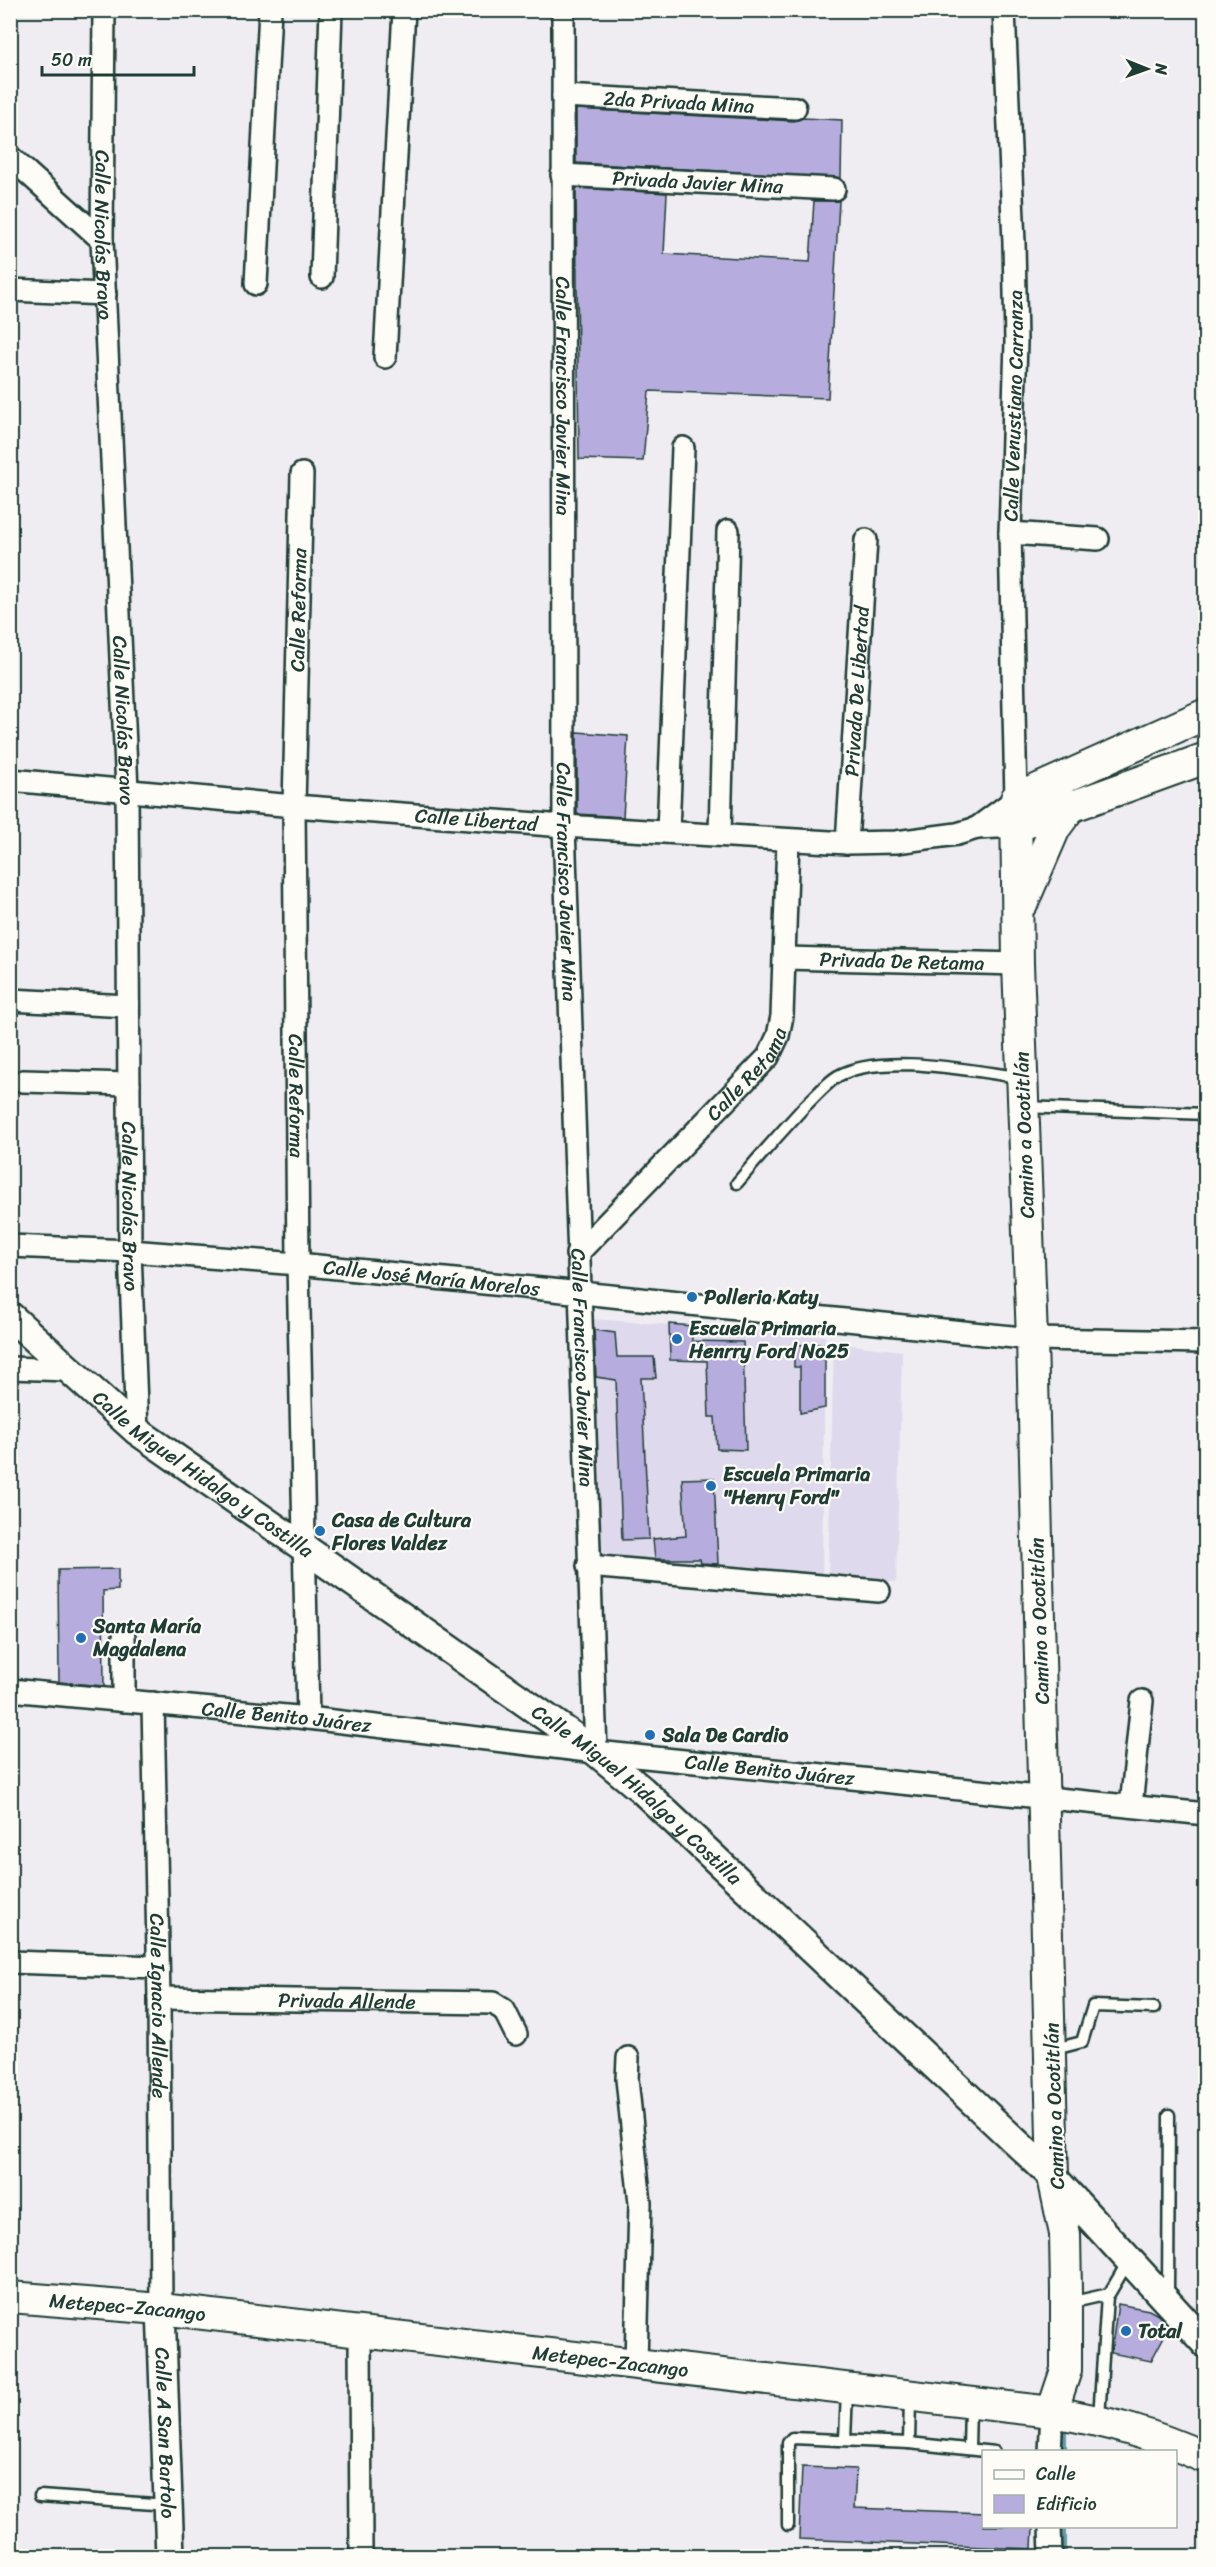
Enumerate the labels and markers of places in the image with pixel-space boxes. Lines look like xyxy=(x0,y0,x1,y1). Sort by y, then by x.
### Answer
place label: Polleria Katy xyxy=(704,1280,819,1315)
marker: Polleria Katy xyxy=(685,1290,699,1304)
place label: Escuela Primaria Henrry Ford No25 xyxy=(688,1311,849,1369)
marker: Escuela Primaria Henrry Ford No25 xyxy=(670,1332,684,1346)
place label: Escuela Primaria "Henry Ford" xyxy=(723,1457,870,1515)
marker: Escuela Primaria "Henry Ford" xyxy=(704,1479,718,1493)
place label: Casa de Cultura Flores Valdez xyxy=(331,1503,472,1561)
marker: Casa de Cultura Flores Valdez xyxy=(313,1524,327,1538)
place label: Santa María Magdalena xyxy=(92,1609,201,1667)
marker: Santa María Magdalena xyxy=(74,1631,88,1645)
place label: Sala De Cardio xyxy=(661,1718,789,1753)
marker: Sala De Cardio xyxy=(643,1728,657,1742)
place label: Total xyxy=(1138,2314,1183,2349)
marker: Total xyxy=(1119,2324,1133,2338)

